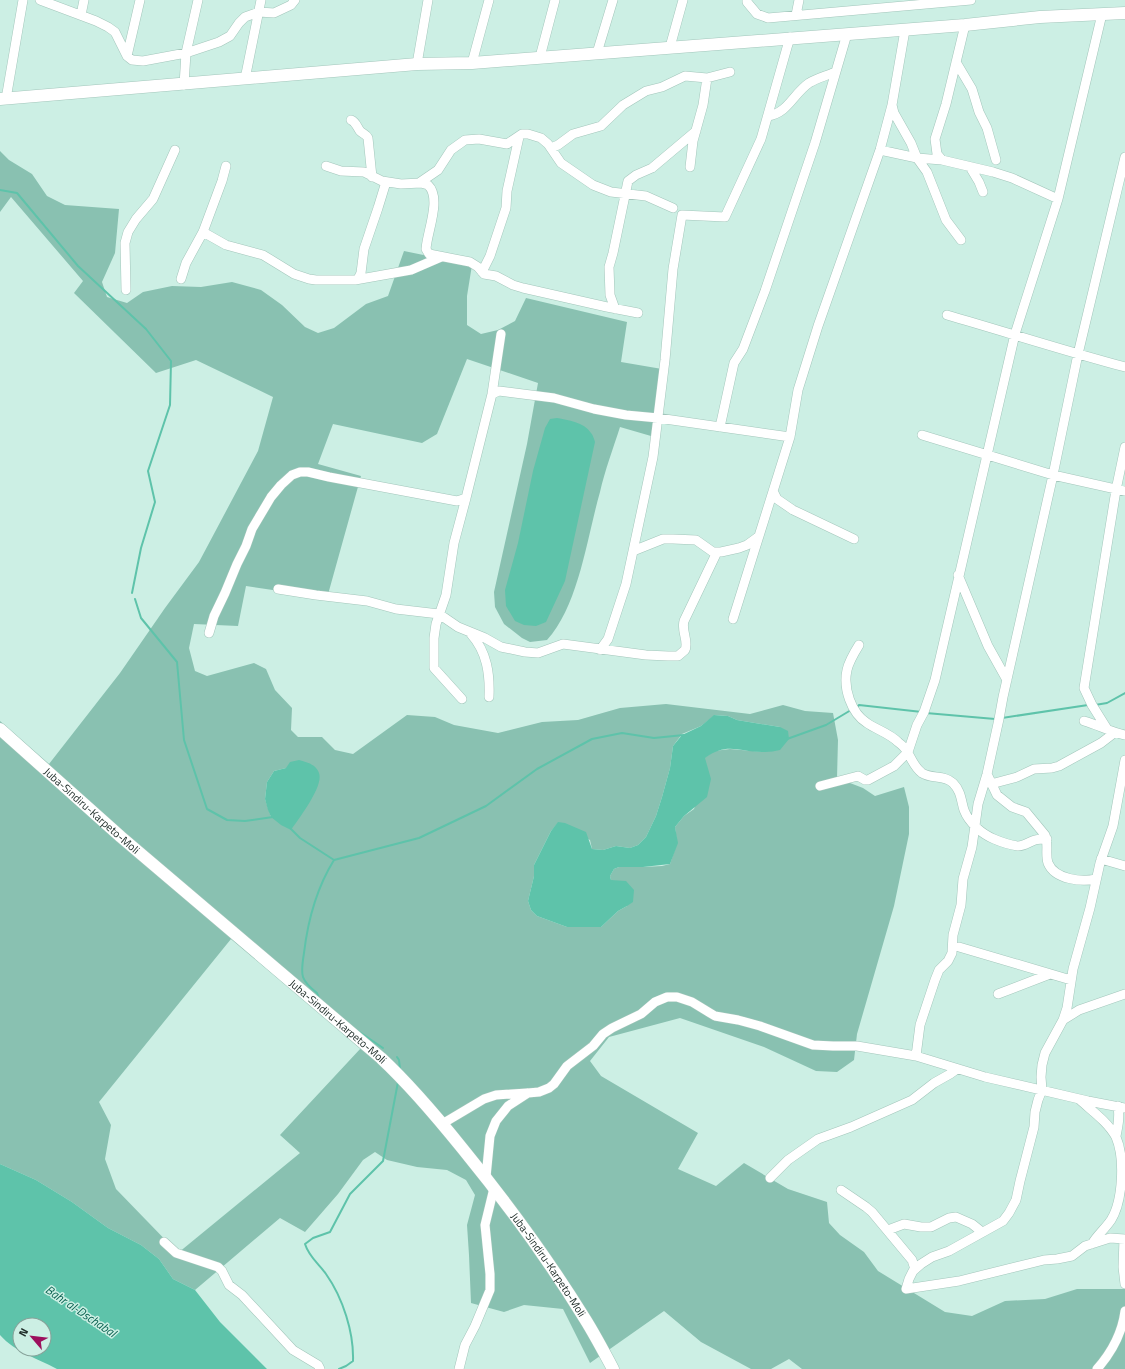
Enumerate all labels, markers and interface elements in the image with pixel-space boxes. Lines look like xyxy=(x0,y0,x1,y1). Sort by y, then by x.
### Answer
street label: Juba-Sindiru-Karpeto-Moli xyxy=(40,764,143,858)
street label: Juba-Sindiru-Karpeto-Moli xyxy=(286,975,390,1067)
street label: Juba-Sindiru-Karpeto-Moli xyxy=(507,1209,590,1320)
water label: Bahr al-Dschabal xyxy=(42,1280,121,1343)
north arrow xyxy=(12,1317,52,1357)
text: N xyxy=(14,1325,32,1339)

